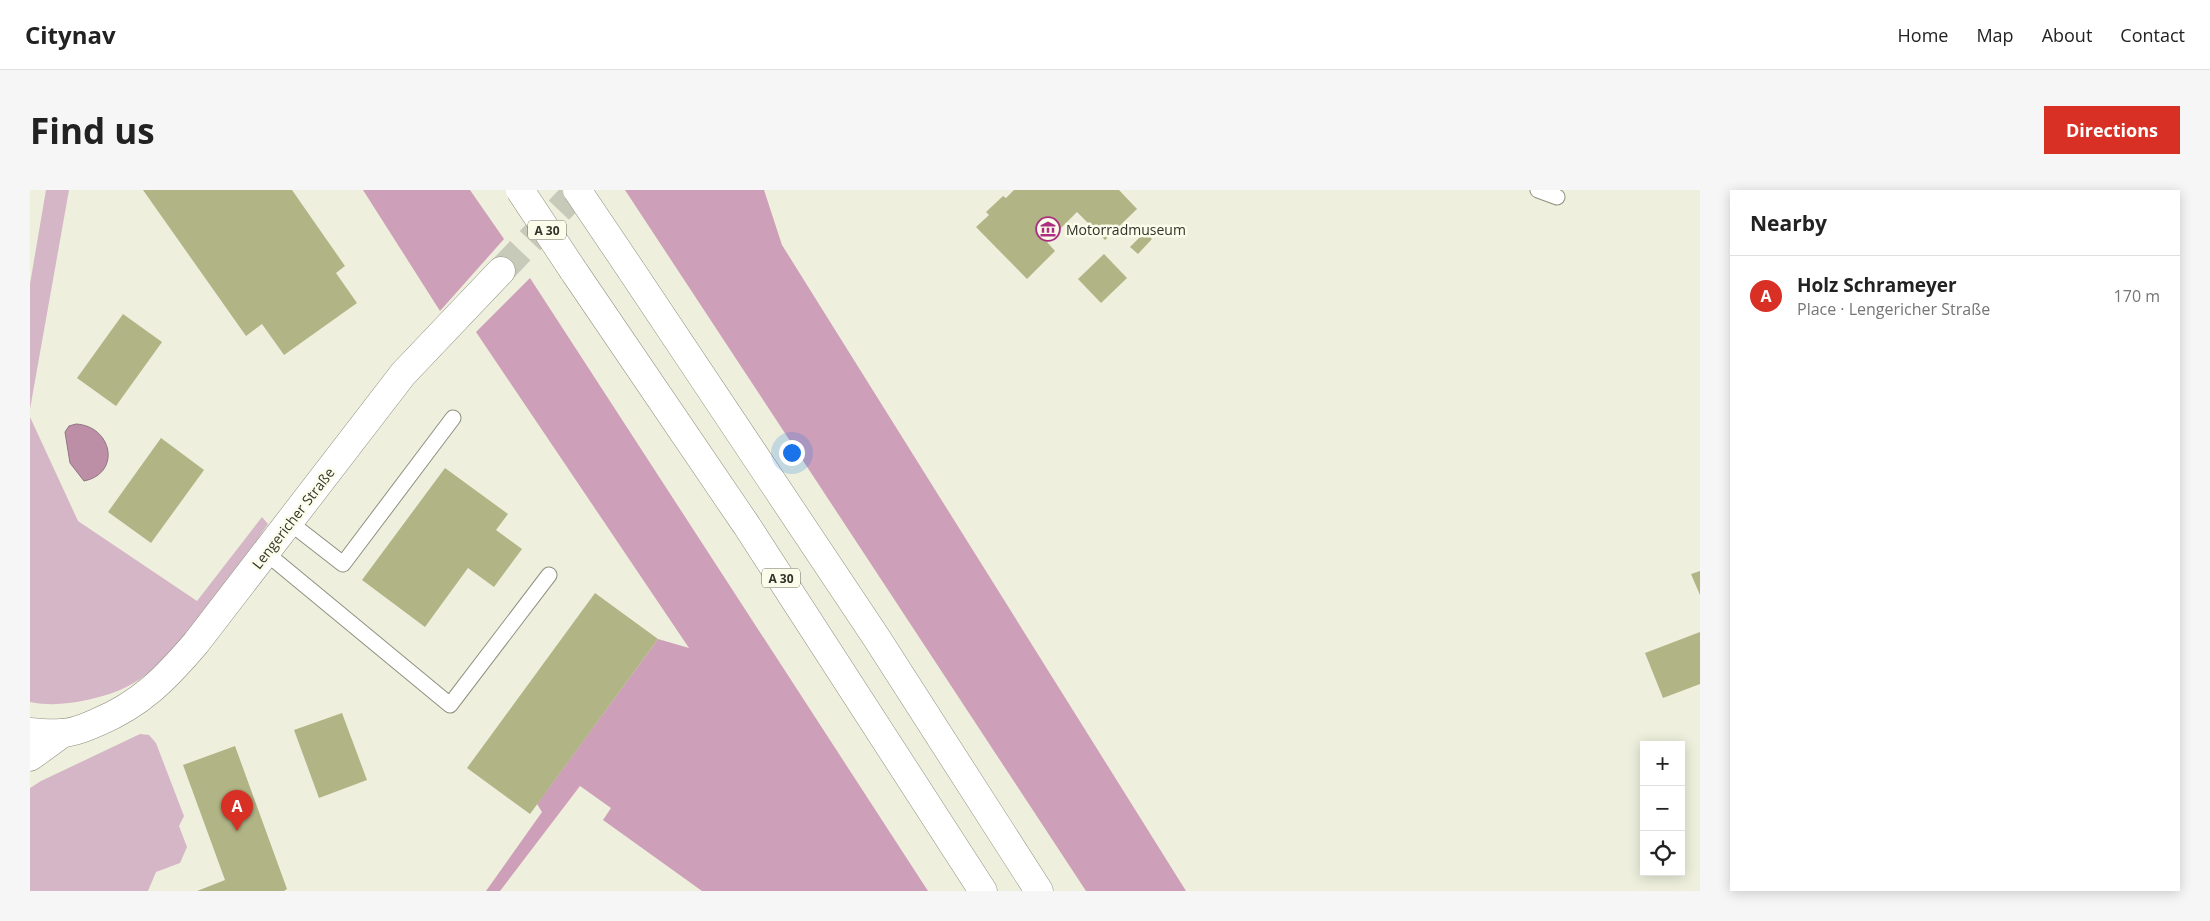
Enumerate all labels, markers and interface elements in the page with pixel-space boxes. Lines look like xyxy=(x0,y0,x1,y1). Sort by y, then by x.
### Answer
text: Citynav xyxy=(25,18,116,51)
text: Home xyxy=(1898,23,1948,47)
text: Map xyxy=(1976,23,2014,47)
text: About xyxy=(2042,23,2092,47)
text: Contact xyxy=(2120,23,2185,47)
button: Directions xyxy=(2044,106,2180,154)
text: Find us xyxy=(30,107,155,154)
text: Nearby xyxy=(1750,209,1827,237)
museum icon: Motorradmuseum xyxy=(1035,216,1061,242)
road number: A 30 xyxy=(528,220,566,240)
place label: Motorradmuseum xyxy=(1066,220,1186,239)
text: Holz Schrameyer xyxy=(1797,272,1957,298)
text: A xyxy=(1760,285,1772,307)
text: 170 m xyxy=(2114,285,2160,307)
text: Place · Lengericher Straße xyxy=(1797,298,1990,320)
your location xyxy=(779,440,805,466)
street label: Lengericher Straße xyxy=(247,463,339,573)
road number: A 30 xyxy=(762,568,800,588)
map controls xyxy=(1640,741,1685,876)
button: + xyxy=(1640,741,1685,786)
button: − xyxy=(1640,786,1685,831)
pin: A xyxy=(221,790,253,831)
button: locate xyxy=(1640,831,1685,876)

